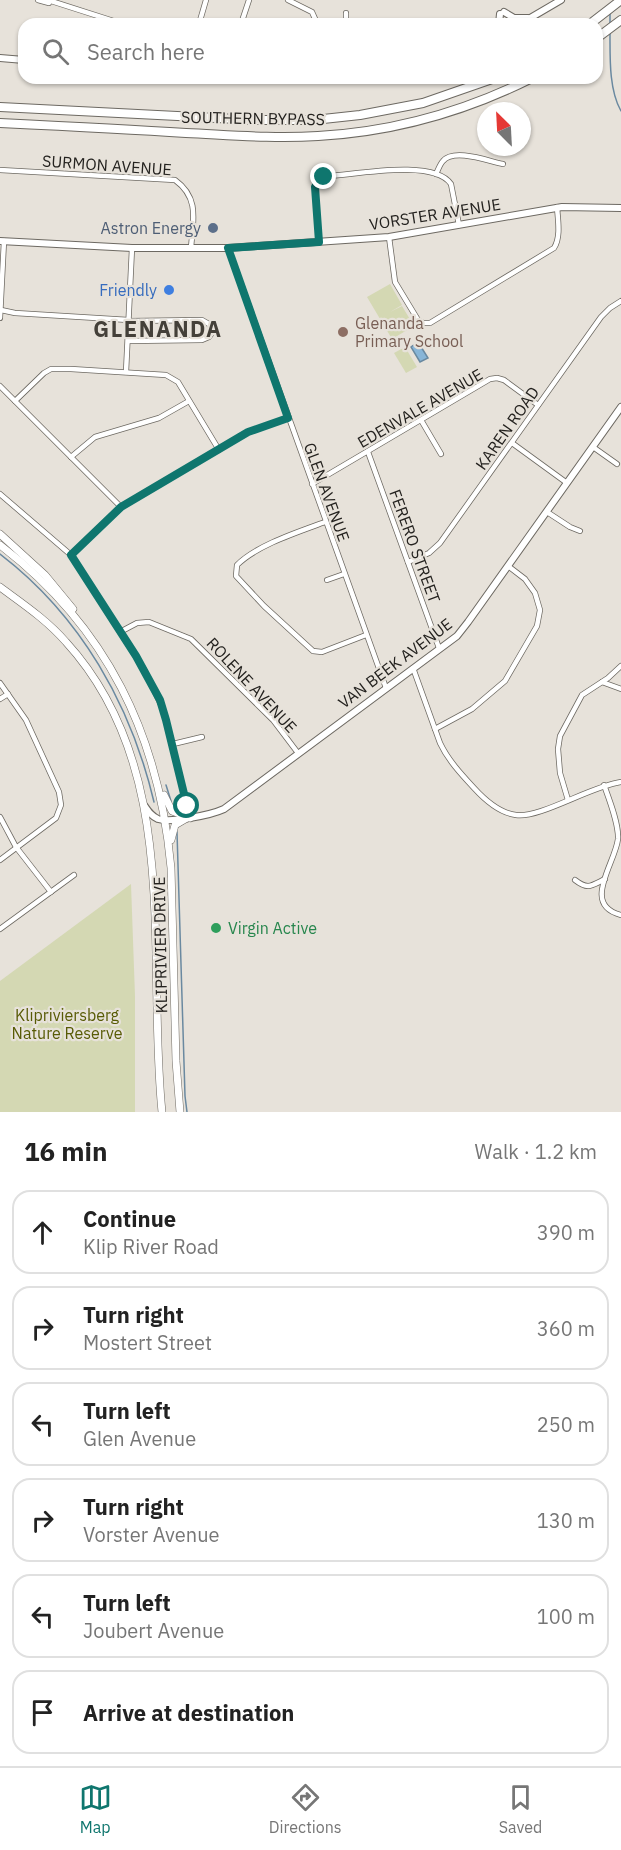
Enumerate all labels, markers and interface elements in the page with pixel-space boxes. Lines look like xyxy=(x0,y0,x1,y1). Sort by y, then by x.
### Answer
search box xyxy=(18,18,603,84)
icon: search xyxy=(39,35,72,68)
text: Search here xyxy=(87,37,205,66)
north arrow xyxy=(477,102,531,156)
street label: SOUTHERN BYPASS xyxy=(181,107,325,129)
street label: SURMON AVENUE xyxy=(41,150,173,180)
route end xyxy=(310,163,336,189)
street label: VORSTER AVENUE xyxy=(368,194,502,234)
place label: Astron Energy xyxy=(101,218,201,238)
marker: Astron Energy xyxy=(206,221,220,235)
place label: Friendly xyxy=(99,280,157,300)
marker: Friendly xyxy=(162,283,176,297)
place label: Glenanda Primary School xyxy=(355,313,463,351)
district label: GLENANDA xyxy=(93,314,223,343)
marker: Glenanda Primary School xyxy=(336,325,350,339)
street label: EDENVALE AVENUE xyxy=(354,364,486,452)
street label: KAREN ROAD xyxy=(471,382,543,474)
street label: GLEN AVENUE xyxy=(300,440,354,544)
street label: FERERO STREET xyxy=(385,487,445,605)
street label: VAN BEEK AVENUE xyxy=(334,614,456,712)
street label: ROLENE AVENUE xyxy=(203,633,301,737)
route start xyxy=(173,792,199,818)
street label: KLIPRIVIER DRIVE xyxy=(149,876,171,1014)
place label: Virgin Active xyxy=(228,918,317,938)
marker: Virgin Active xyxy=(209,921,223,935)
park label: Klipriviersberg Nature Reserve xyxy=(12,1005,123,1043)
text: 16 min xyxy=(24,1134,108,1168)
text: Walk · 1.2 km xyxy=(475,1138,597,1165)
text: Continue xyxy=(83,1204,176,1233)
icon: ahead xyxy=(26,1216,59,1249)
text: 390 m xyxy=(537,1219,595,1246)
text: Klip River Road xyxy=(83,1233,219,1260)
text: Turn right xyxy=(83,1300,184,1329)
icon: right xyxy=(26,1312,59,1345)
text: 360 m xyxy=(537,1315,595,1342)
text: Mostert Street xyxy=(83,1329,212,1356)
text: Turn left xyxy=(83,1396,171,1425)
icon: left xyxy=(26,1408,59,1441)
text: 250 m xyxy=(537,1411,595,1438)
text: Glen Avenue xyxy=(83,1425,196,1452)
text: Turn right xyxy=(83,1492,184,1521)
icon: right xyxy=(26,1504,59,1537)
text: 130 m xyxy=(537,1507,595,1534)
text: Vorster Avenue xyxy=(83,1521,219,1548)
text: Turn left xyxy=(83,1588,171,1617)
icon: left xyxy=(26,1600,59,1633)
text: 100 m xyxy=(537,1603,595,1630)
text: Joubert Avenue xyxy=(83,1617,224,1644)
icon: arrive xyxy=(26,1696,59,1729)
text: Arrive at destination xyxy=(83,1698,294,1727)
tab: Map xyxy=(79,1781,112,1837)
tab: Directions xyxy=(269,1781,342,1837)
tab: Saved xyxy=(499,1781,542,1837)

